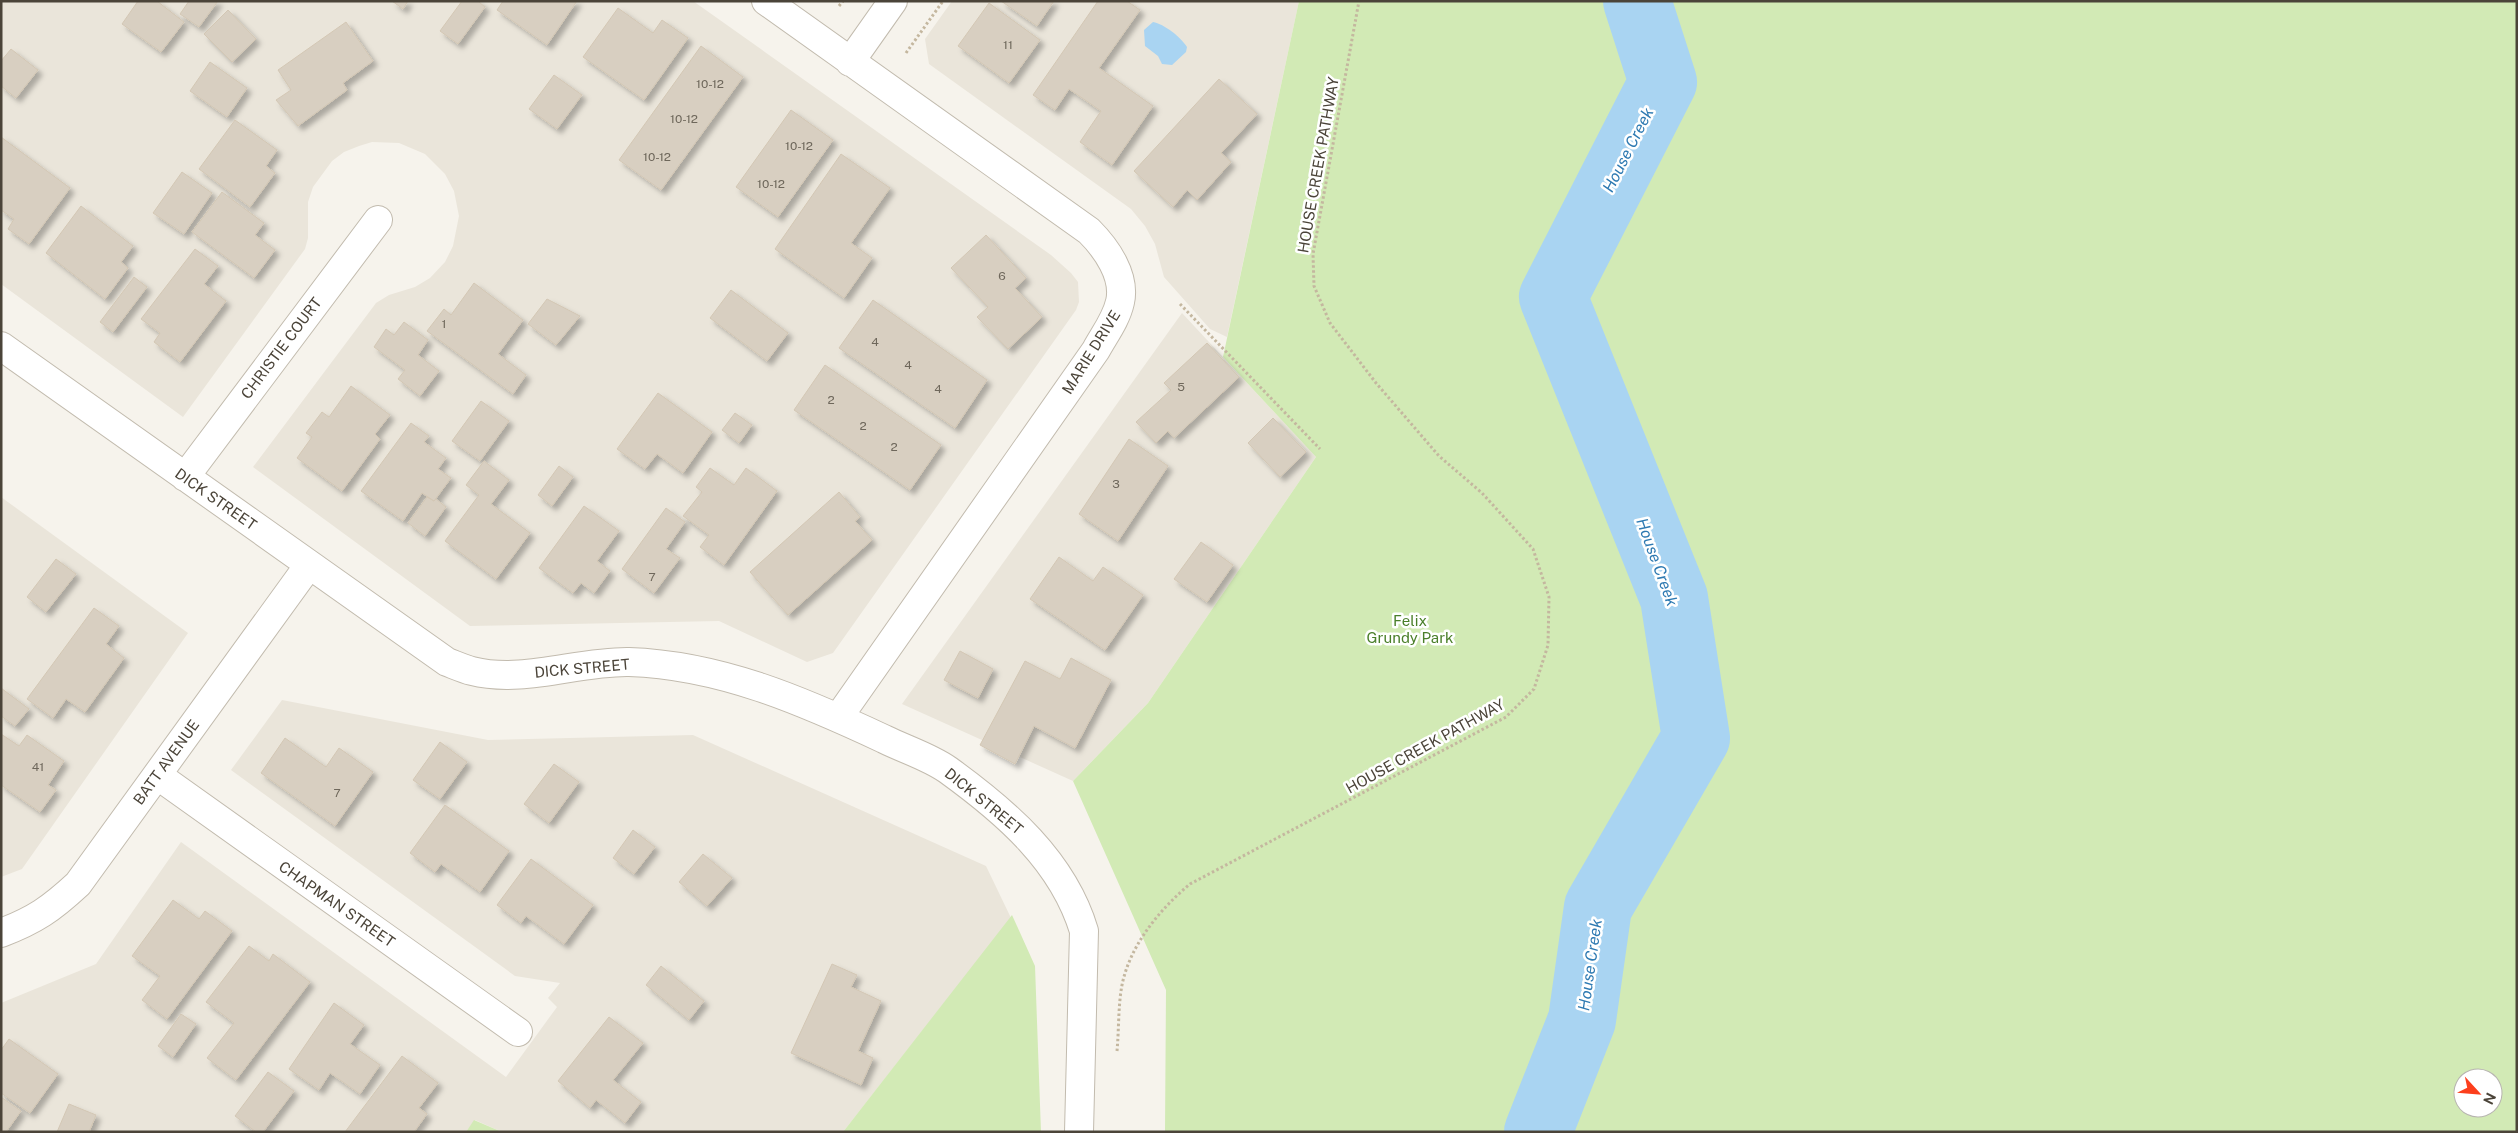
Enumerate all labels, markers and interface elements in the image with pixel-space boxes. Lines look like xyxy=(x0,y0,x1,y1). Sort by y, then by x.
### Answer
house number: 11 xyxy=(1003,38,1013,52)
street label: HOUSE CREEK PATHWAY xyxy=(1294,76,1342,254)
house number: 10-12 xyxy=(696,77,724,91)
water label: House Creek xyxy=(1599,104,1658,195)
house number: 10-12 xyxy=(670,112,698,126)
house number: 10-12 xyxy=(785,139,813,153)
house number: 10-12 xyxy=(643,150,671,164)
house number: 10-12 xyxy=(757,177,785,191)
house number: 6 xyxy=(998,269,1006,283)
street label: CHRISTIE COURT xyxy=(237,294,325,402)
street label: MARIE DRIVE xyxy=(1058,307,1124,397)
house number: 1 xyxy=(442,317,446,331)
house number: 4 xyxy=(871,335,879,349)
house number: 4 xyxy=(904,358,912,372)
house number: 5 xyxy=(1177,380,1185,394)
house number: 4 xyxy=(934,382,942,396)
house number: 2 xyxy=(827,393,835,407)
house number: 2 xyxy=(859,419,867,433)
house number: 2 xyxy=(890,440,898,454)
street label: DICK STREET xyxy=(172,465,260,533)
house number: 3 xyxy=(1112,477,1120,491)
water label: House Creek xyxy=(1632,515,1682,609)
house number: 7 xyxy=(648,570,656,584)
park label: Felix Grundy Park xyxy=(1367,612,1453,646)
street label: DICK STREET xyxy=(534,655,630,681)
street label: HOUSE CREEK PATHWAY xyxy=(1343,695,1507,797)
street label: BATT AVENUE xyxy=(130,716,202,808)
house number: 41 xyxy=(32,760,44,774)
street label: DICK STREET xyxy=(942,764,1027,838)
house number: 7 xyxy=(333,786,341,800)
street label: CHAPMAN STREET xyxy=(276,858,398,950)
water label: House Creek xyxy=(1574,918,1606,1012)
north arrow xyxy=(2453,1068,2503,1118)
text: N xyxy=(2480,1090,2499,1107)

